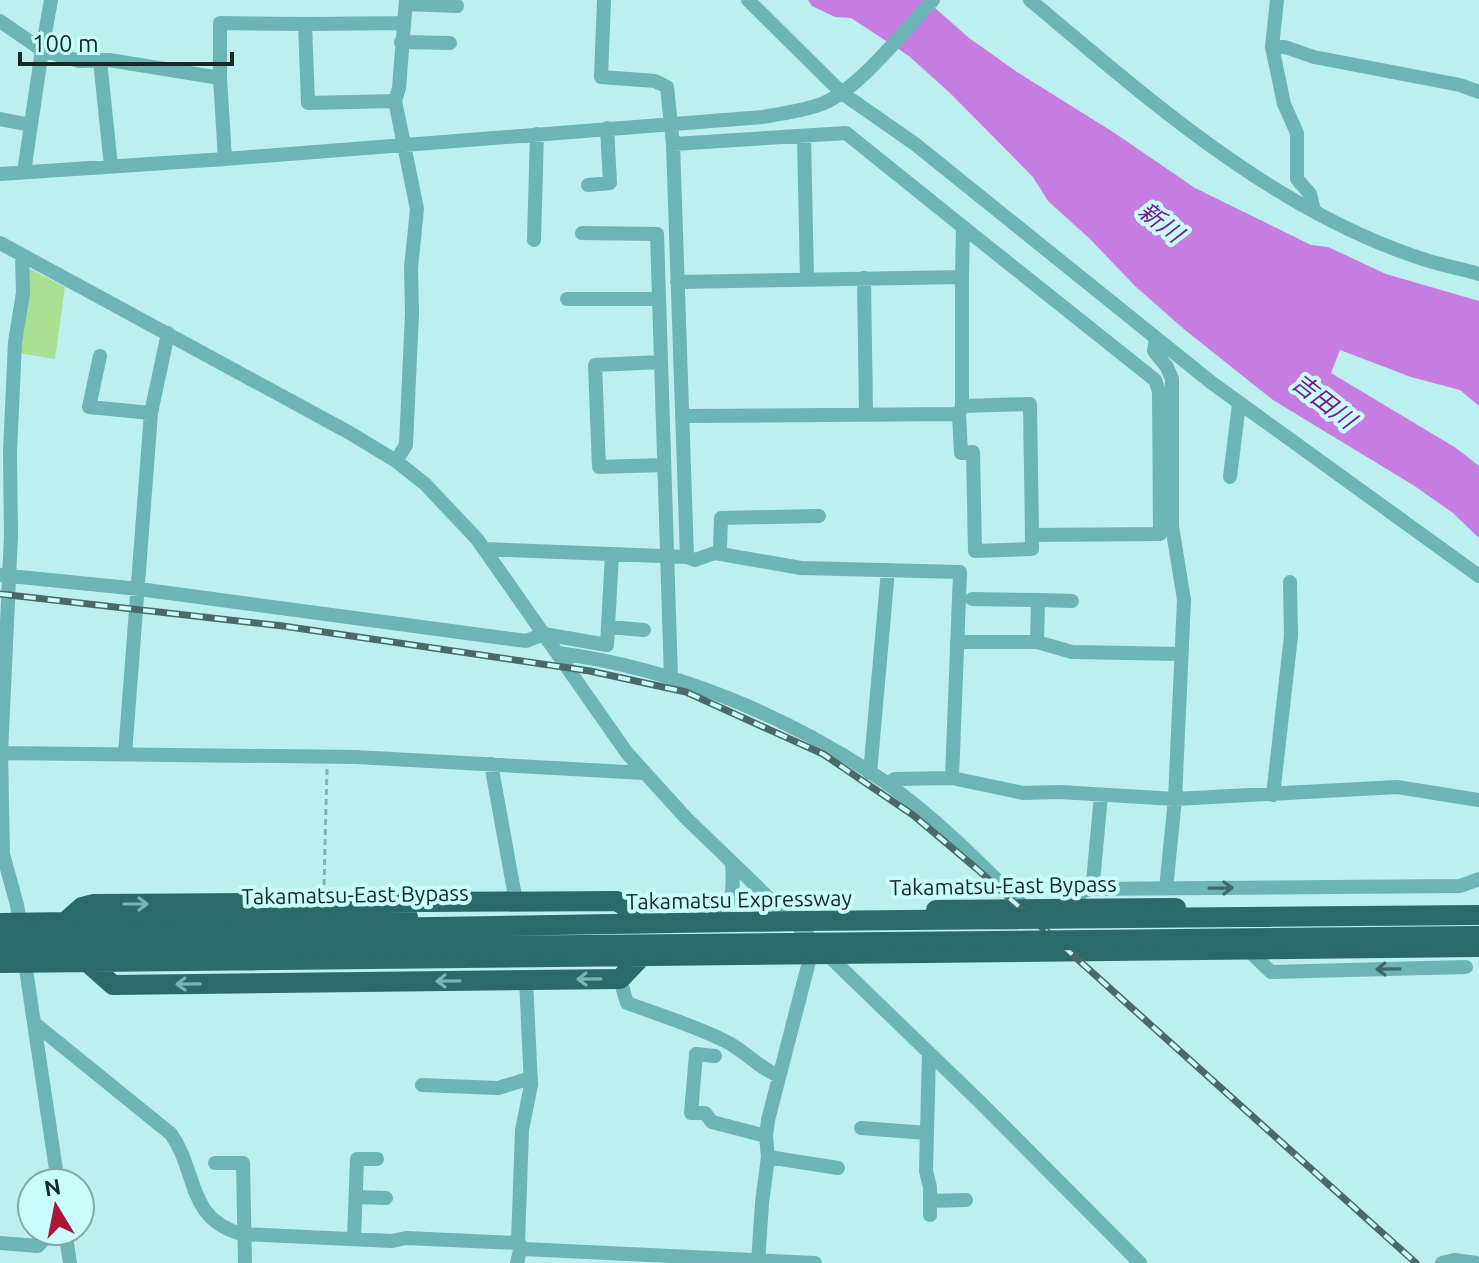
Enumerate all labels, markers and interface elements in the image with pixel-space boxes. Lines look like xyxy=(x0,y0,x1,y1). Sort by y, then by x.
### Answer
scale bar xyxy=(20,16,232,66)
text: 100 m xyxy=(32,30,99,57)
water label: 新川 xyxy=(1134,197,1191,249)
water label: 吉田川 xyxy=(1287,368,1363,436)
street label: Takamatsu-East Bypass xyxy=(889,871,1117,899)
street label: Takamatsu-East Bypass xyxy=(241,880,469,908)
one-way arrow xyxy=(1207,881,1234,896)
street label: Takamatsu Expressway xyxy=(626,885,853,913)
one-way arrow xyxy=(122,896,149,912)
one-way arrow xyxy=(1375,961,1402,976)
one-way arrow xyxy=(576,971,603,987)
one-way arrow xyxy=(435,973,462,989)
one-way arrow xyxy=(175,976,202,992)
north arrow xyxy=(16,1167,96,1247)
text: N xyxy=(42,1173,63,1201)

